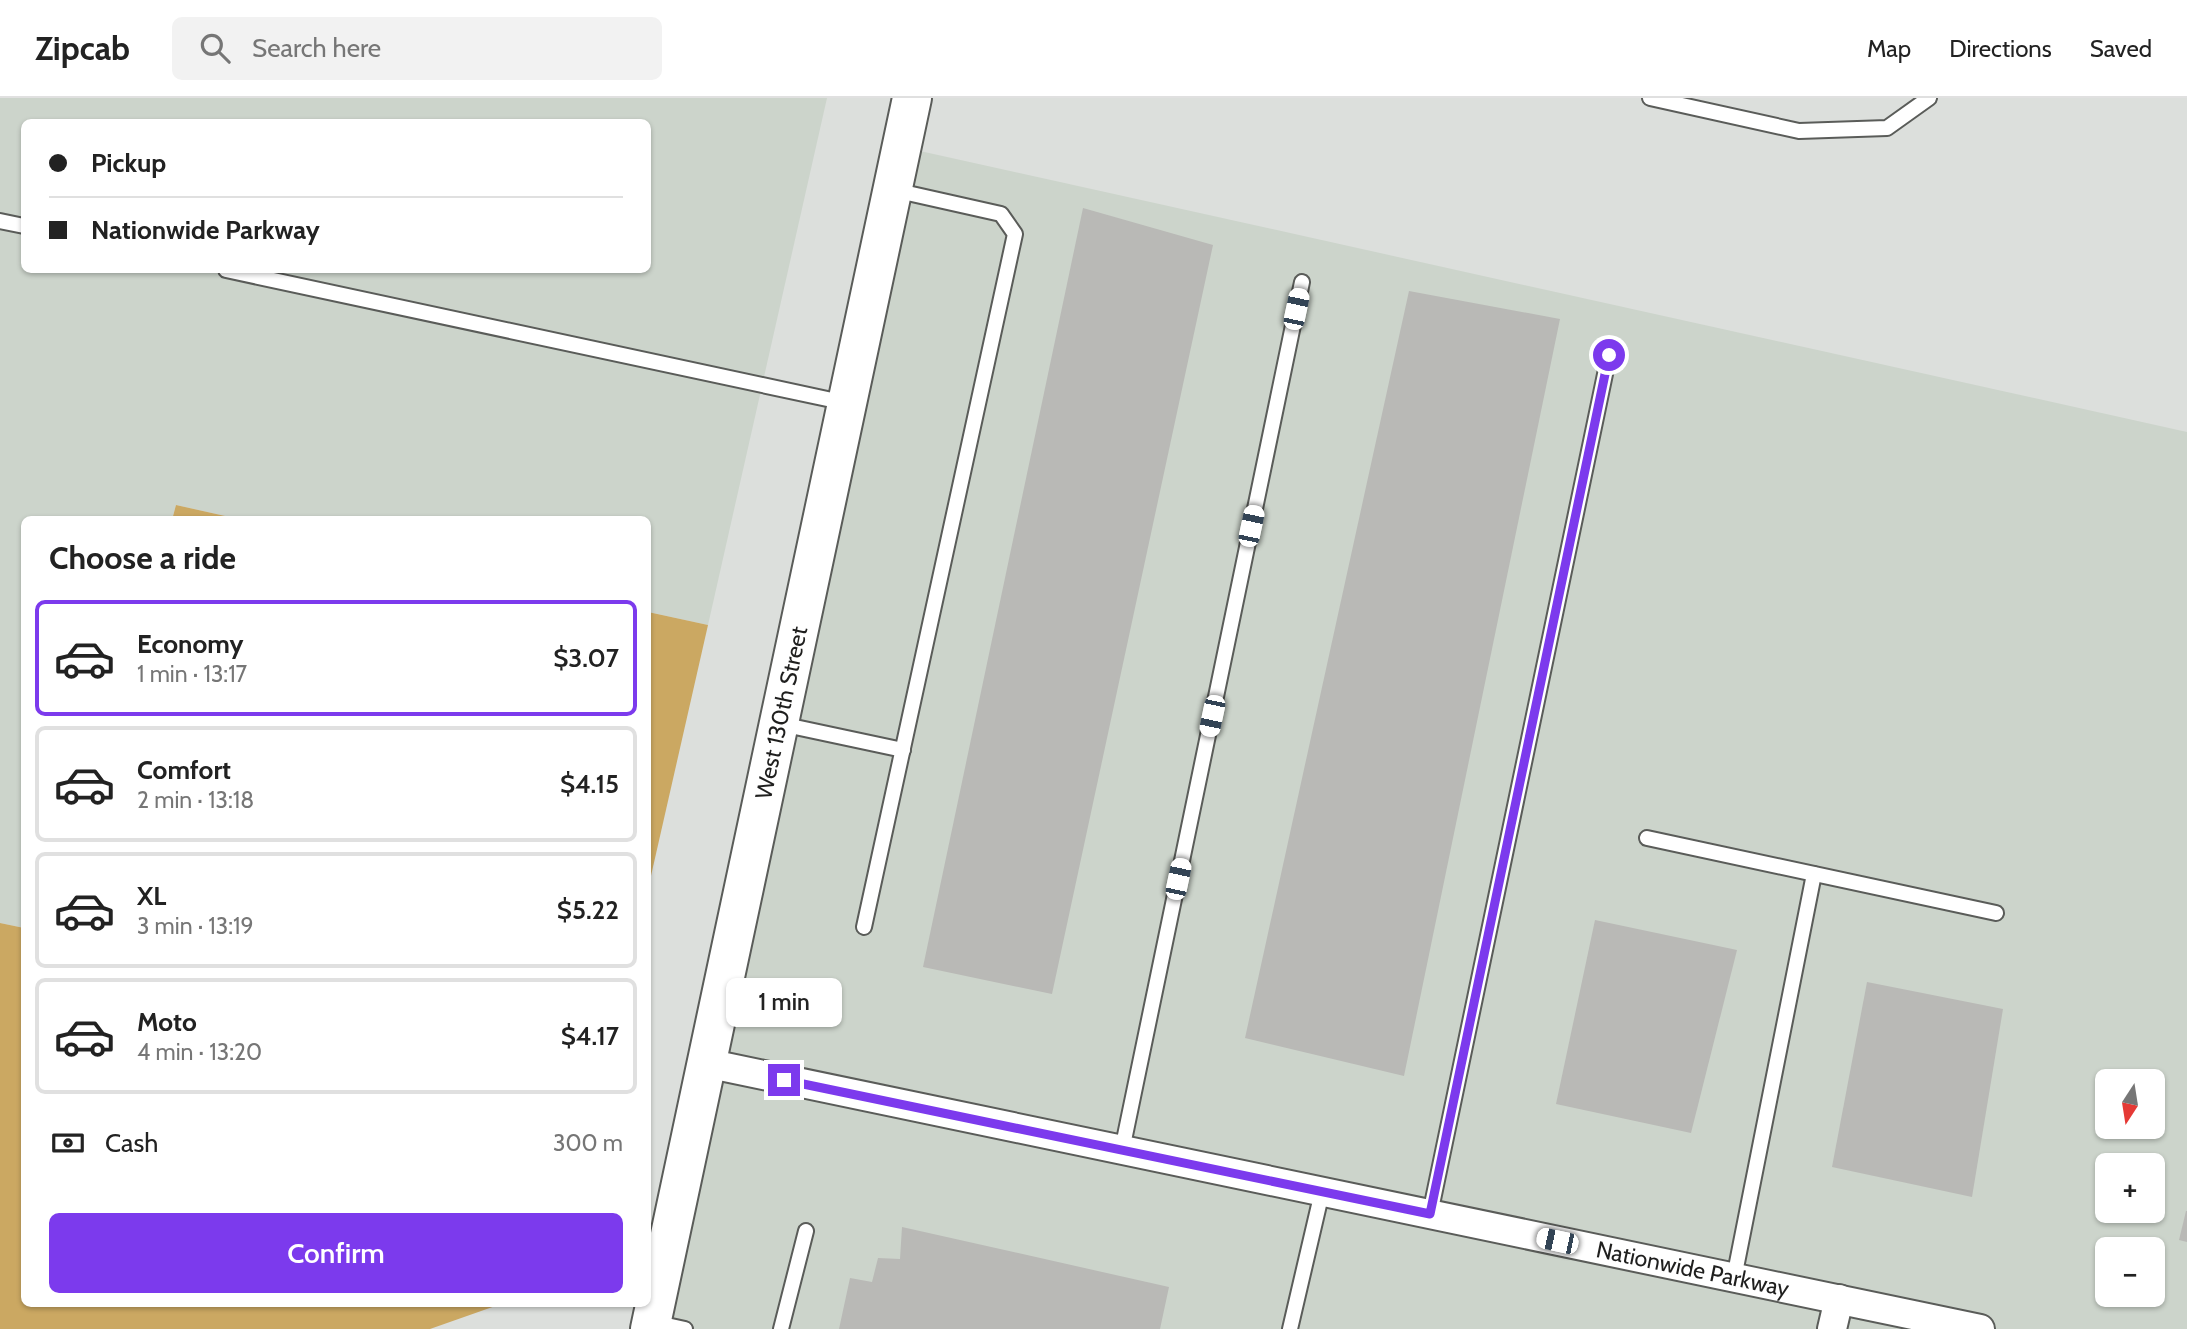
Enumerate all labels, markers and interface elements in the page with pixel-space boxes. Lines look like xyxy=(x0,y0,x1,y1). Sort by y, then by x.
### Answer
search box xyxy=(172,17,662,80)
text: Zipcab xyxy=(35,28,130,68)
icon: search xyxy=(196,29,234,67)
text: Search here xyxy=(252,32,381,64)
text: Map xyxy=(1867,34,1911,63)
text: Directions xyxy=(1949,34,2052,63)
text: Saved xyxy=(2090,34,2152,63)
text: Pickup xyxy=(91,147,166,179)
text: Nationwide Parkway xyxy=(91,214,320,246)
car xyxy=(1282,286,1311,332)
route start xyxy=(1593,339,1625,371)
car xyxy=(1237,503,1266,549)
text: Choose a ride xyxy=(49,538,236,577)
street label: West 130th Street xyxy=(749,624,813,802)
icon: car xyxy=(53,627,116,690)
text: Economy xyxy=(137,628,243,660)
text: $3.07 xyxy=(553,642,619,674)
text: 1 min · 13:17 xyxy=(137,660,247,688)
car xyxy=(1198,693,1227,739)
icon: car xyxy=(53,753,116,816)
text: Comfort xyxy=(137,754,231,786)
text: $4.15 xyxy=(560,768,619,800)
text: 2 min · 13:18 xyxy=(137,786,254,814)
car xyxy=(1164,856,1193,902)
icon: car xyxy=(53,879,116,942)
text: XL xyxy=(137,880,166,912)
text: $5.22 xyxy=(557,894,619,926)
text: 3 min · 13:19 xyxy=(137,912,254,940)
callout: 1 min xyxy=(726,978,842,1028)
text: 1 min xyxy=(758,988,810,1016)
icon: car xyxy=(53,1005,116,1068)
text: Moto xyxy=(137,1006,197,1038)
text: $4.17 xyxy=(561,1020,619,1052)
text: 4 min · 13:20 xyxy=(137,1038,262,1066)
route end xyxy=(768,1064,800,1096)
north arrow xyxy=(2095,1069,2165,1139)
map controls xyxy=(2095,1069,2165,1307)
icon: cash xyxy=(49,1124,87,1162)
text: Cash xyxy=(105,1127,158,1159)
text: 300 m xyxy=(553,1129,623,1157)
button: + xyxy=(2095,1153,2165,1223)
button: Confirm xyxy=(49,1213,623,1293)
car xyxy=(1535,1226,1580,1256)
street label: Nationwide Parkway xyxy=(1594,1235,1792,1303)
button: − xyxy=(2095,1237,2165,1307)

